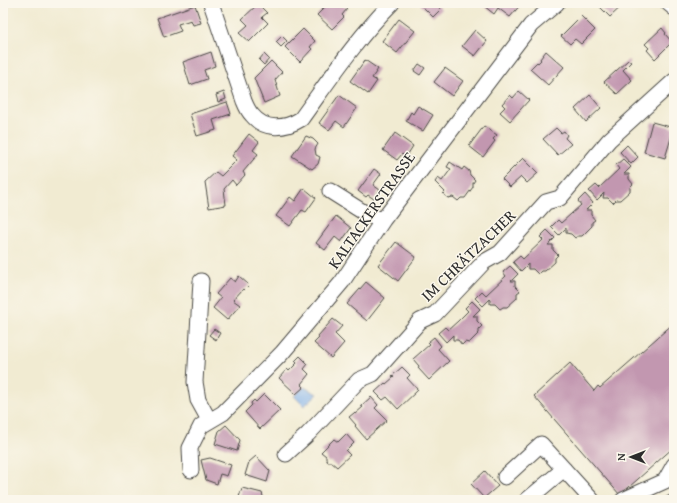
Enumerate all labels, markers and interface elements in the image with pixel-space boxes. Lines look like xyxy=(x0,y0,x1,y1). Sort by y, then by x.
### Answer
street label: KALTACKERSTRASSE xyxy=(321,146,421,274)
street label: IM CHRÄTZACHER xyxy=(415,203,521,306)
north arrow xyxy=(611,437,651,477)
text: N xyxy=(613,453,629,461)

